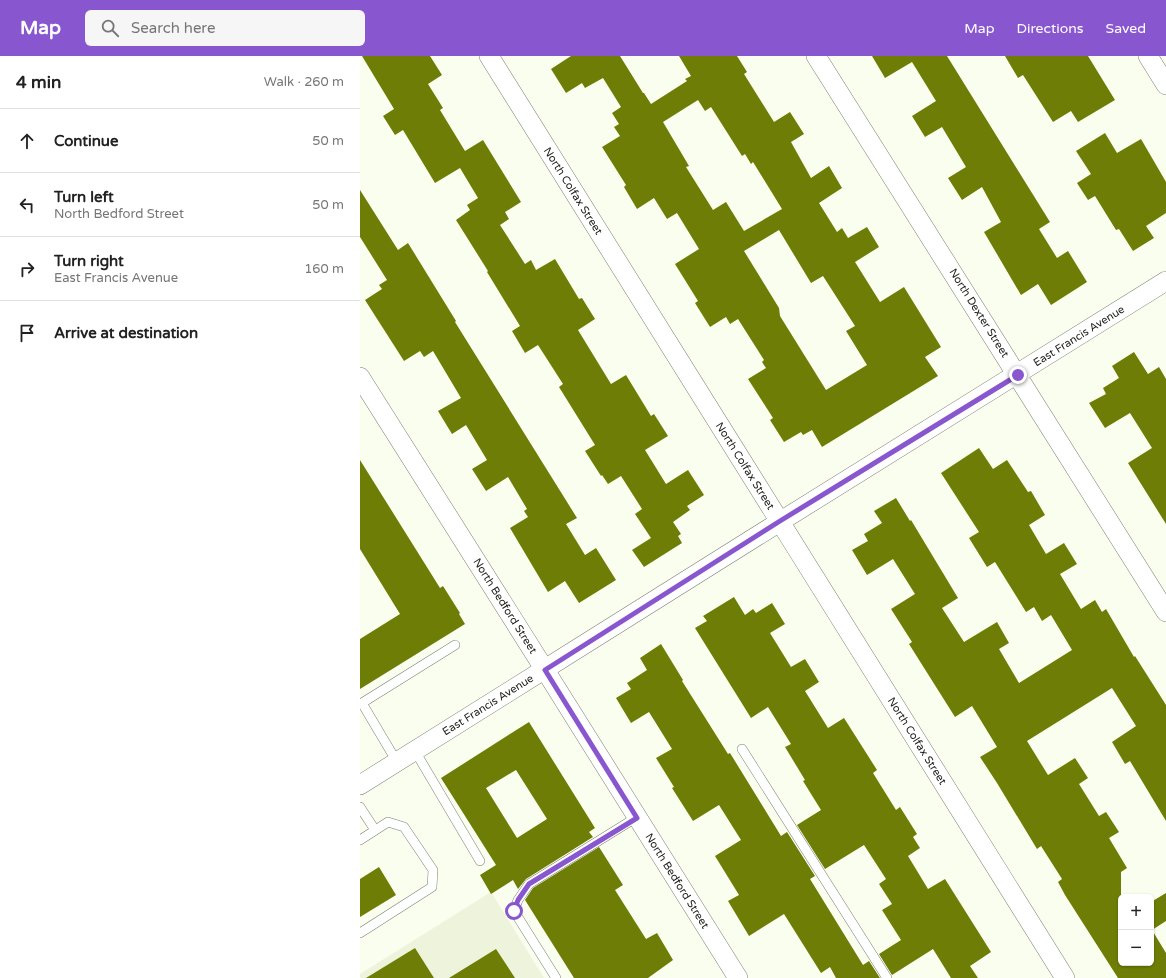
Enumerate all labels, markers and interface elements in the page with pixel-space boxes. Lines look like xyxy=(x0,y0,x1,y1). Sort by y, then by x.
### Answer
search box xyxy=(85,10,365,46)
text: Map xyxy=(20,17,61,39)
icon: search xyxy=(99,17,121,39)
text: Search here xyxy=(131,19,215,37)
text: Map xyxy=(964,20,995,37)
text: Directions xyxy=(1017,20,1084,37)
text: Saved xyxy=(1106,20,1146,37)
text: 4 min xyxy=(16,72,61,93)
text: Walk · 260 m xyxy=(264,74,344,90)
icon: ahead xyxy=(16,130,38,152)
text: Continue xyxy=(54,132,118,150)
text: 50 m xyxy=(312,133,344,149)
street label: North Colfax Street xyxy=(541,145,605,237)
text: Turn left xyxy=(54,188,114,206)
icon: left xyxy=(16,194,38,216)
text: 50 m xyxy=(312,197,344,213)
text: North Bedford Street xyxy=(54,206,184,222)
text: Turn right xyxy=(54,252,124,270)
icon: right xyxy=(16,258,38,280)
text: 160 m xyxy=(304,261,344,277)
street label: North Dexter Street xyxy=(946,266,1012,360)
text: East Francis Avenue xyxy=(54,270,178,286)
street label: East Francis Avenue xyxy=(1031,303,1127,369)
icon: arrive xyxy=(16,322,38,344)
text: Arrive at destination xyxy=(54,324,198,342)
route end xyxy=(1009,366,1027,384)
street label: North Colfax Street xyxy=(713,420,777,512)
street label: North Bedford Street xyxy=(470,556,540,656)
street label: East Francis Avenue xyxy=(440,672,536,738)
street label: North Colfax Street xyxy=(885,695,949,787)
street label: North Bedford Street xyxy=(642,831,712,931)
map controls xyxy=(1118,894,1154,966)
button: + xyxy=(1118,894,1154,930)
route start xyxy=(505,902,523,920)
button: − xyxy=(1118,930,1154,966)

